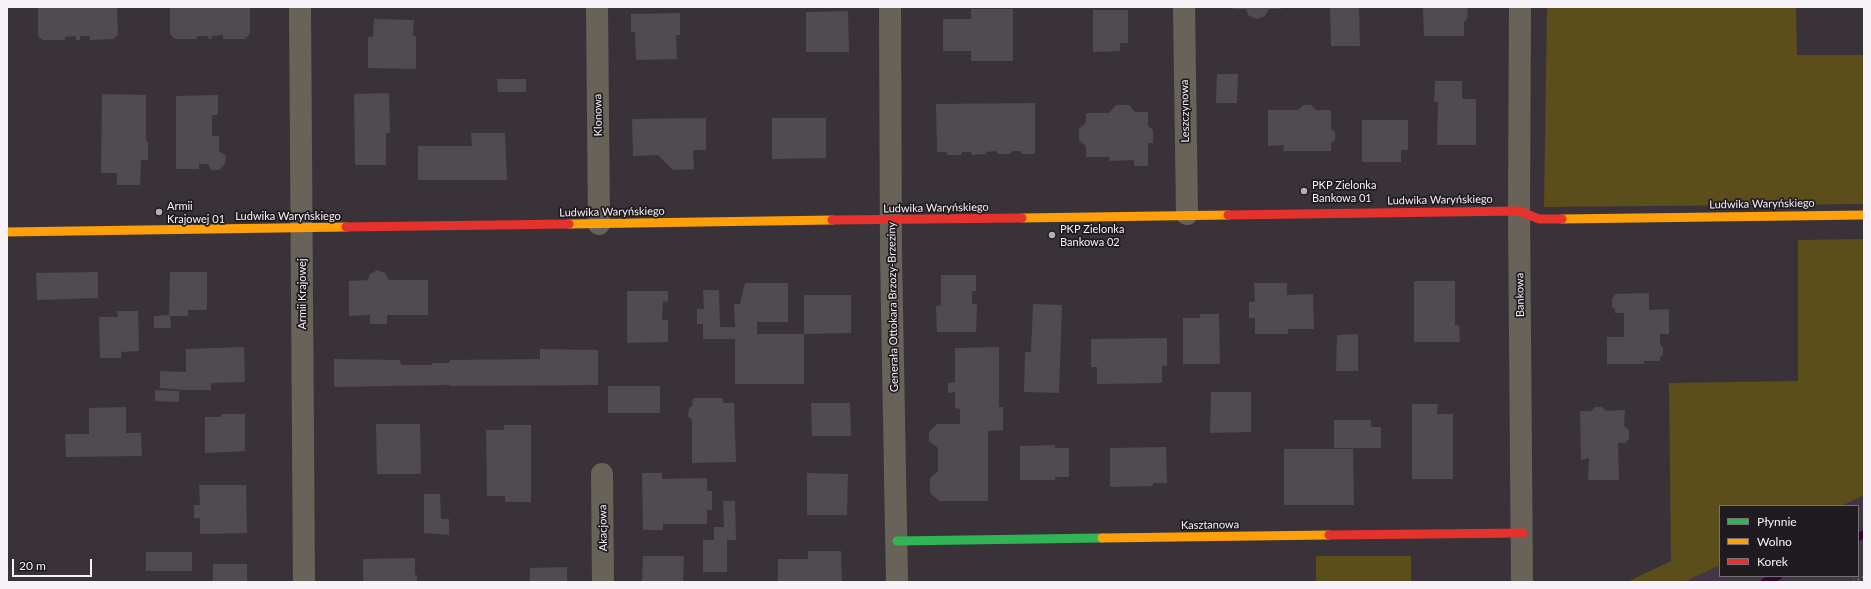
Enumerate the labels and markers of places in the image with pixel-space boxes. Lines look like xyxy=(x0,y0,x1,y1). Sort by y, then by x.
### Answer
place label: PKP Zielonka Bankowa 01 xyxy=(1312,178,1376,204)
marker: PKP Zielonka Bankowa 01 xyxy=(1299,186,1309,196)
place label: Armii Krajowej 01 xyxy=(167,199,225,225)
marker: Armii Krajowej 01 xyxy=(154,207,164,217)
place label: PKP Zielonka Bankowa 02 xyxy=(1060,222,1124,248)
marker: PKP Zielonka Bankowa 02 xyxy=(1047,230,1057,240)

